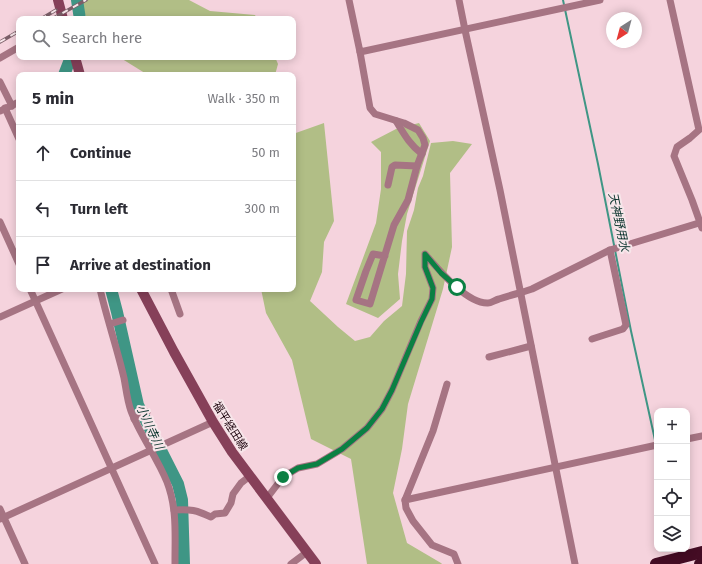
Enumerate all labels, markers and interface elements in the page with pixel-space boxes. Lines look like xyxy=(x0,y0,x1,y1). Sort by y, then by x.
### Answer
north arrow xyxy=(606,12,642,48)
search box xyxy=(16,16,296,60)
icon: search xyxy=(30,27,52,49)
text: Search here xyxy=(62,29,142,47)
text: 5 min xyxy=(32,88,74,109)
text: Walk · 350 m xyxy=(207,91,280,106)
icon: ahead xyxy=(32,142,54,164)
text: Continue xyxy=(70,144,131,162)
text: 50 m xyxy=(252,145,280,160)
water label: 天神野用水 xyxy=(606,191,632,255)
icon: left xyxy=(32,198,54,220)
text: Turn left xyxy=(70,200,128,218)
text: 300 m xyxy=(244,201,280,216)
icon: arrive xyxy=(32,254,54,276)
text: Arrive at destination xyxy=(70,256,211,274)
route start xyxy=(448,278,466,296)
street label: 福平経田線 xyxy=(210,399,250,453)
water label: 小川寺川 xyxy=(134,402,167,454)
map controls xyxy=(654,408,690,552)
button: + xyxy=(654,408,690,444)
button: − xyxy=(654,444,690,480)
route end xyxy=(274,468,292,486)
button: locate xyxy=(654,480,690,516)
button: layers xyxy=(654,516,690,552)

